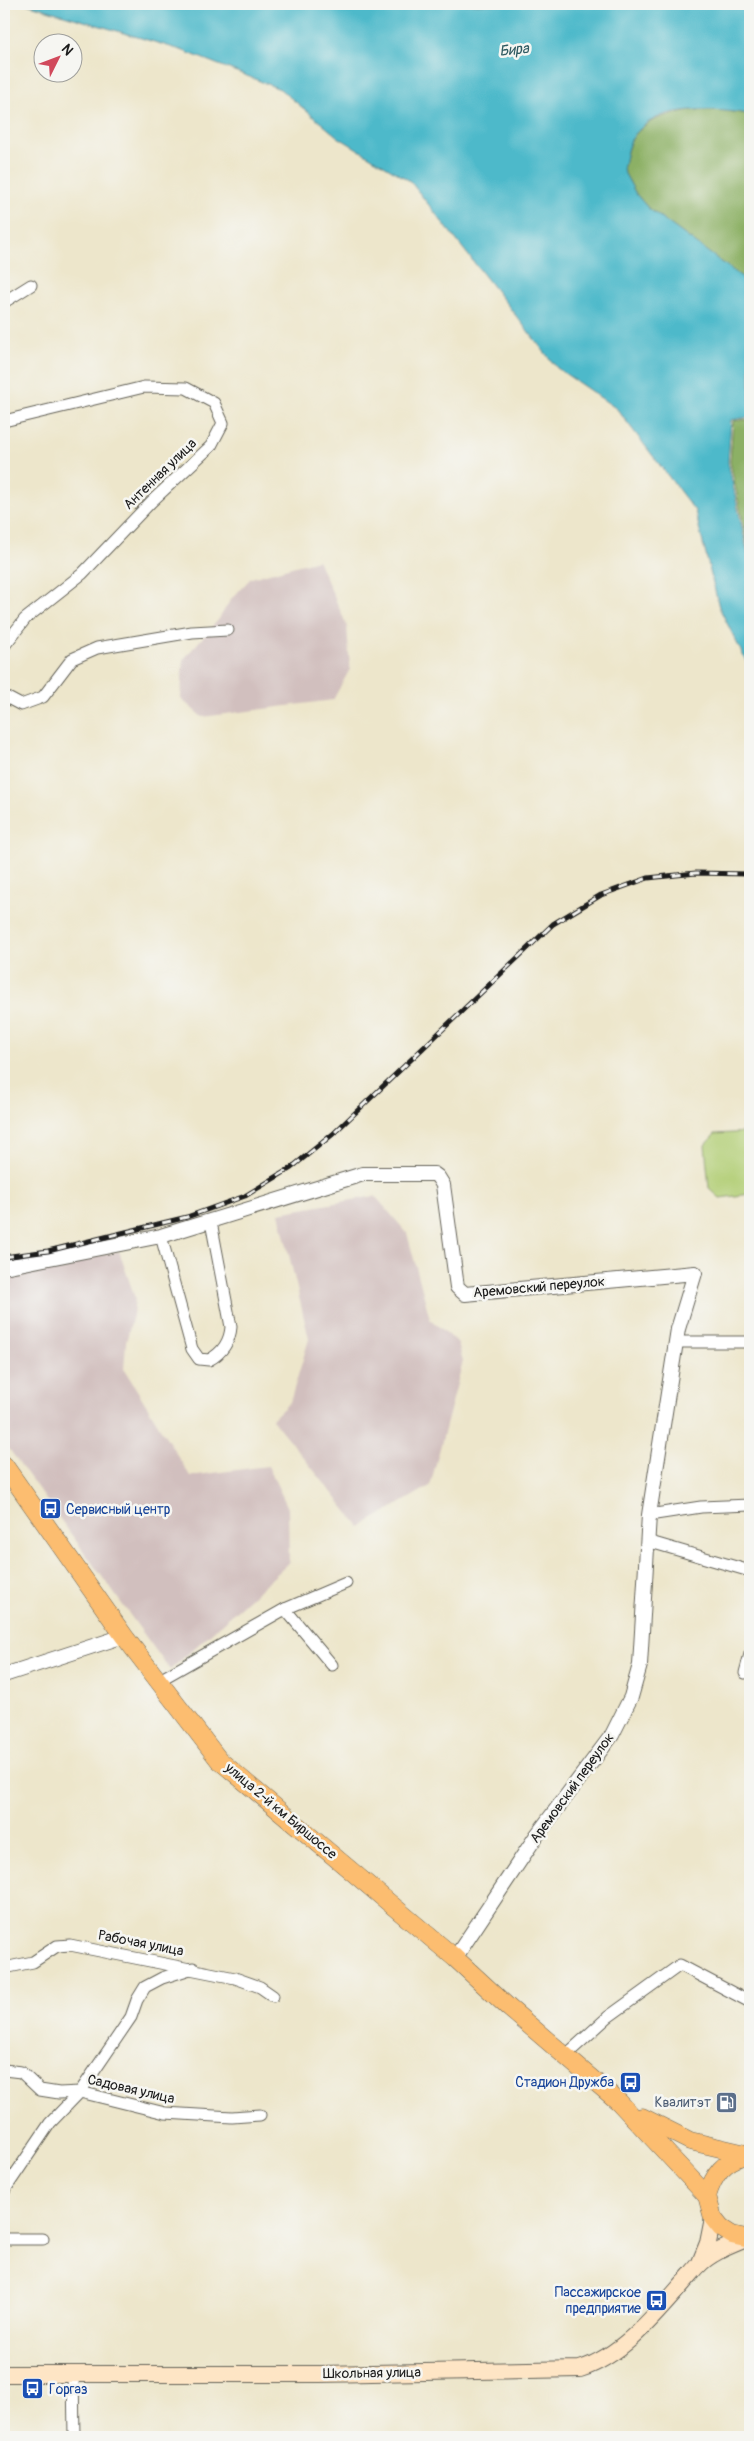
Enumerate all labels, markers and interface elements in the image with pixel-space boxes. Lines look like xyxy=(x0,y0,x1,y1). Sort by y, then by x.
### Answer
north arrow xyxy=(32,32,82,82)
water label: Бира xyxy=(498,39,531,61)
text: N xyxy=(58,40,77,59)
street label: Антенная улица xyxy=(120,435,200,513)
street label: Аремовский переулок xyxy=(472,1273,606,1301)
bus stop icon: Сервисный центр xyxy=(38,1497,62,1521)
place label: Сервисный центр xyxy=(66,1501,171,1518)
street label: Аремовский переулок xyxy=(526,1730,618,1846)
street label: улица 2-й км Биршоссе xyxy=(221,1759,340,1863)
street label: Рабочая улица xyxy=(97,1926,185,1960)
bus stop icon: Стадион Дружба xyxy=(618,2070,642,2094)
street label: Садовая улица xyxy=(86,2071,176,2107)
place label: Стадион Дружба xyxy=(515,2074,614,2091)
fuel station icon: Квалитэт xyxy=(715,2090,739,2114)
place label: Квалитэт xyxy=(654,2094,711,2111)
place label: Пассажирское предприятие xyxy=(555,2284,641,2317)
bus stop icon: Пассажирское предприятие xyxy=(645,2288,669,2312)
street label: Школьная улица xyxy=(323,2364,421,2382)
bus stop icon: Горгаз xyxy=(21,2377,45,2401)
place label: Горгаз xyxy=(49,2381,88,2398)

